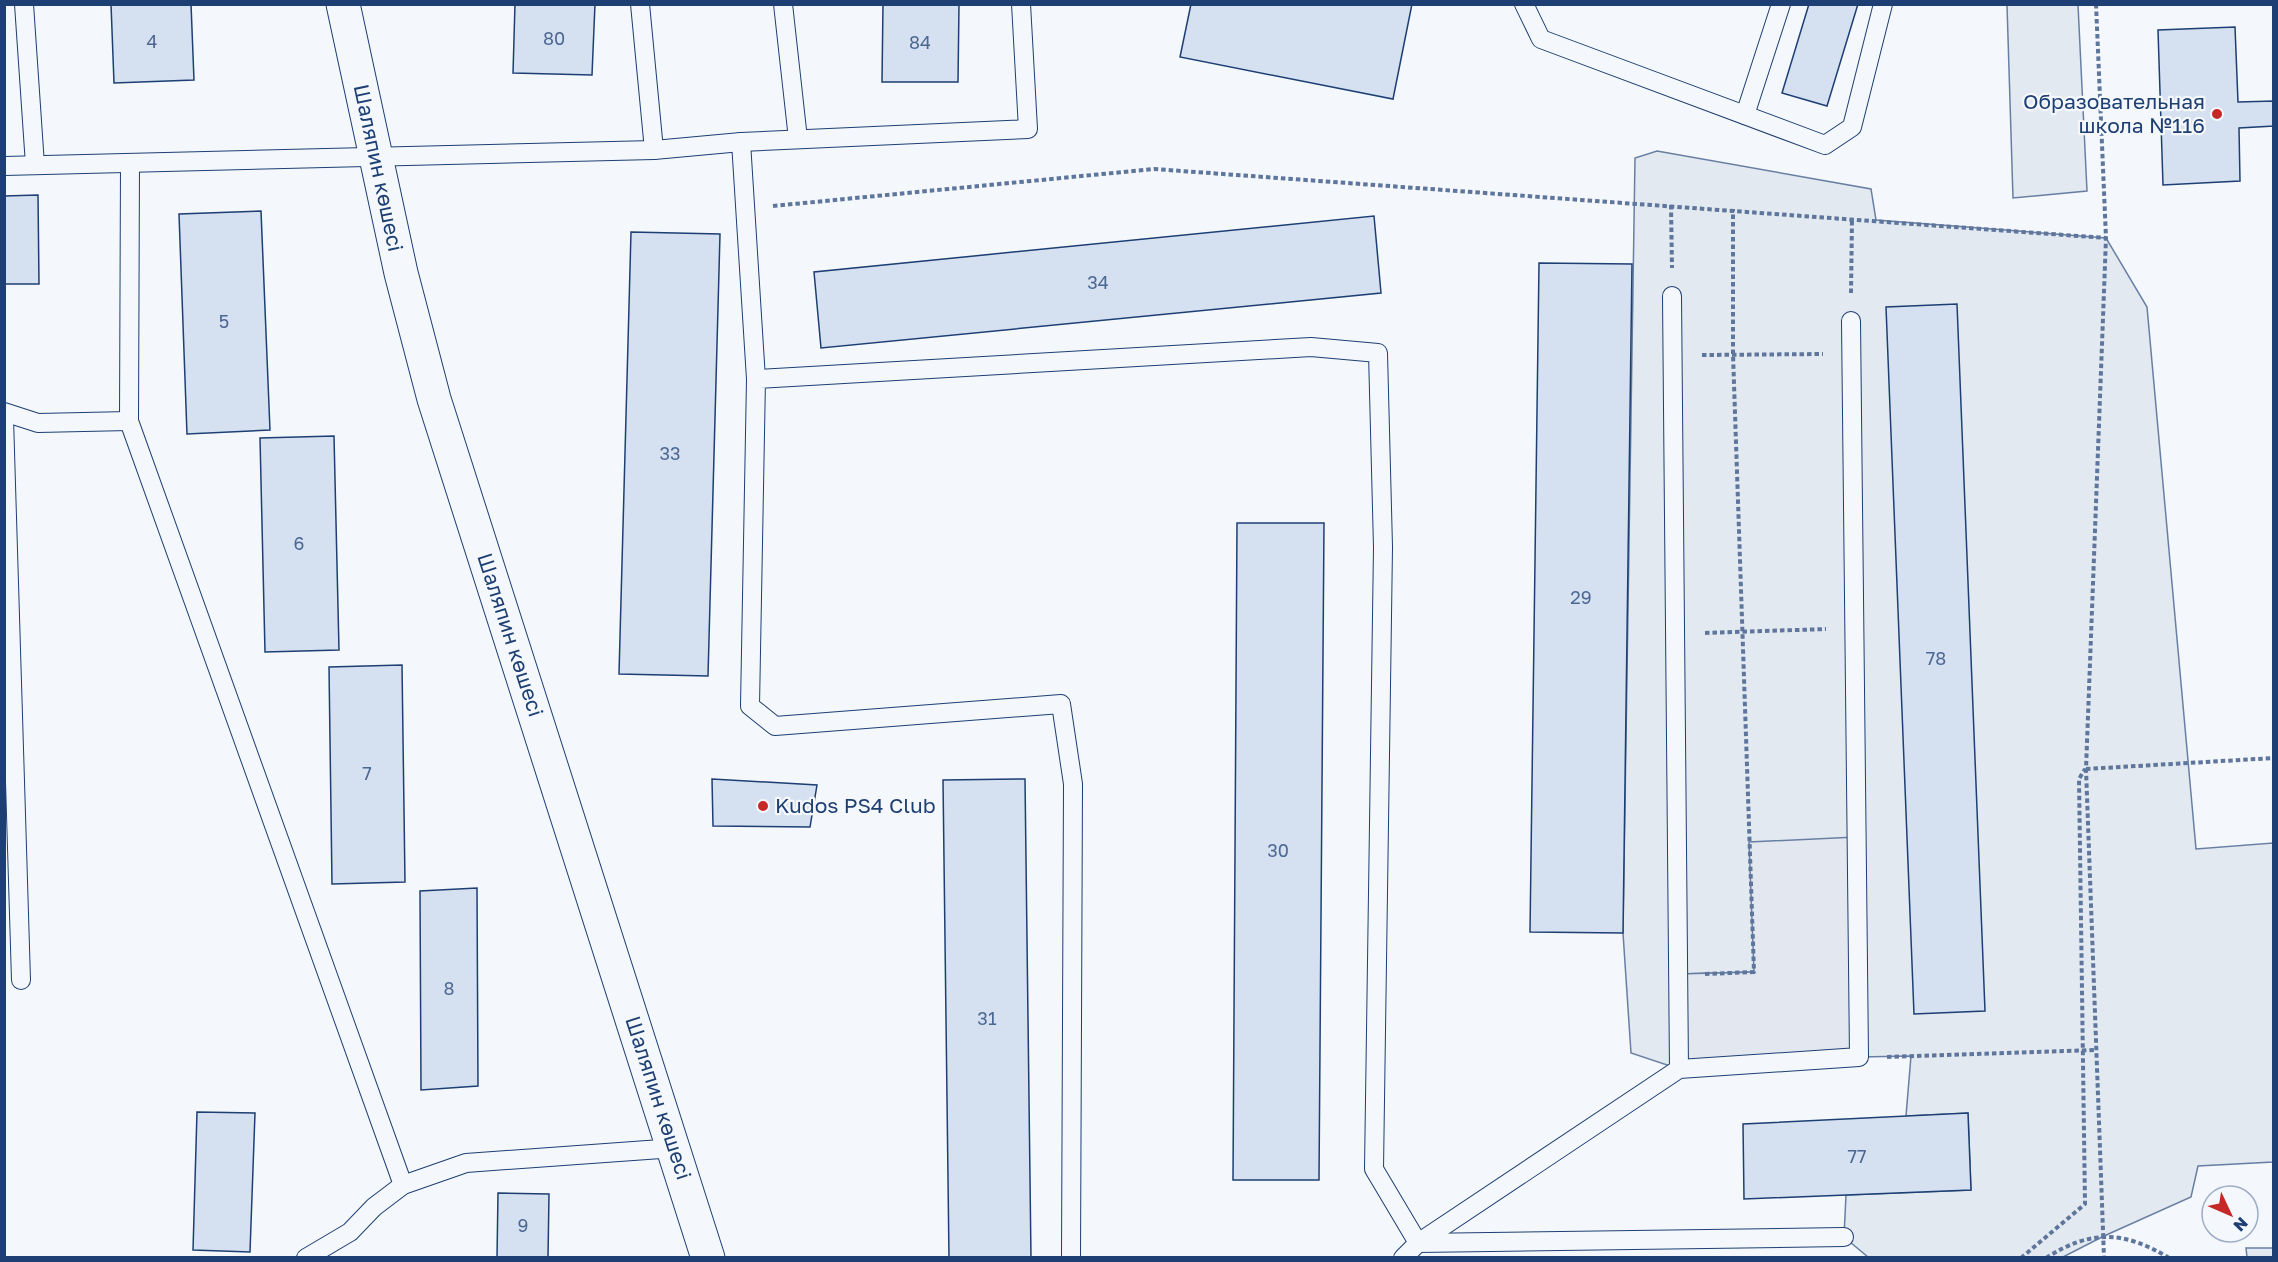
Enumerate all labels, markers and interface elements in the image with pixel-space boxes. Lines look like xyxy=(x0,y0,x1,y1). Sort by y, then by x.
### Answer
house number: 80 xyxy=(543,27,565,49)
house number: 4 xyxy=(147,30,158,52)
house number: 84 xyxy=(909,31,931,53)
street label: Шаляпин көшесі xyxy=(349,82,409,254)
place label: Образовательная школа №116 xyxy=(2023,88,2205,138)
marker: Образовательная школа №116 xyxy=(2210,107,2224,121)
house number: 34 xyxy=(1087,271,1109,293)
house number: 5 xyxy=(219,310,229,332)
house number: 33 xyxy=(659,442,681,464)
house number: 6 xyxy=(294,532,304,554)
street label: Шаляпин көшесі xyxy=(472,550,550,720)
house number: 29 xyxy=(1570,586,1592,608)
house number: 78 xyxy=(1926,647,1946,669)
house number: 7 xyxy=(362,762,372,784)
place label: Kudos PS4 Club xyxy=(775,792,936,818)
marker: Kudos PS4 Club xyxy=(756,799,770,813)
house number: 30 xyxy=(1267,839,1289,861)
house number: 8 xyxy=(444,977,454,999)
house number: 31 xyxy=(977,1007,997,1029)
street label: Шаляпин көшесі xyxy=(620,1013,698,1183)
house number: 77 xyxy=(1847,1145,1867,1167)
north arrow xyxy=(2200,1184,2260,1244)
text: N xyxy=(2229,1213,2252,1236)
house number: 9 xyxy=(518,1214,528,1236)

